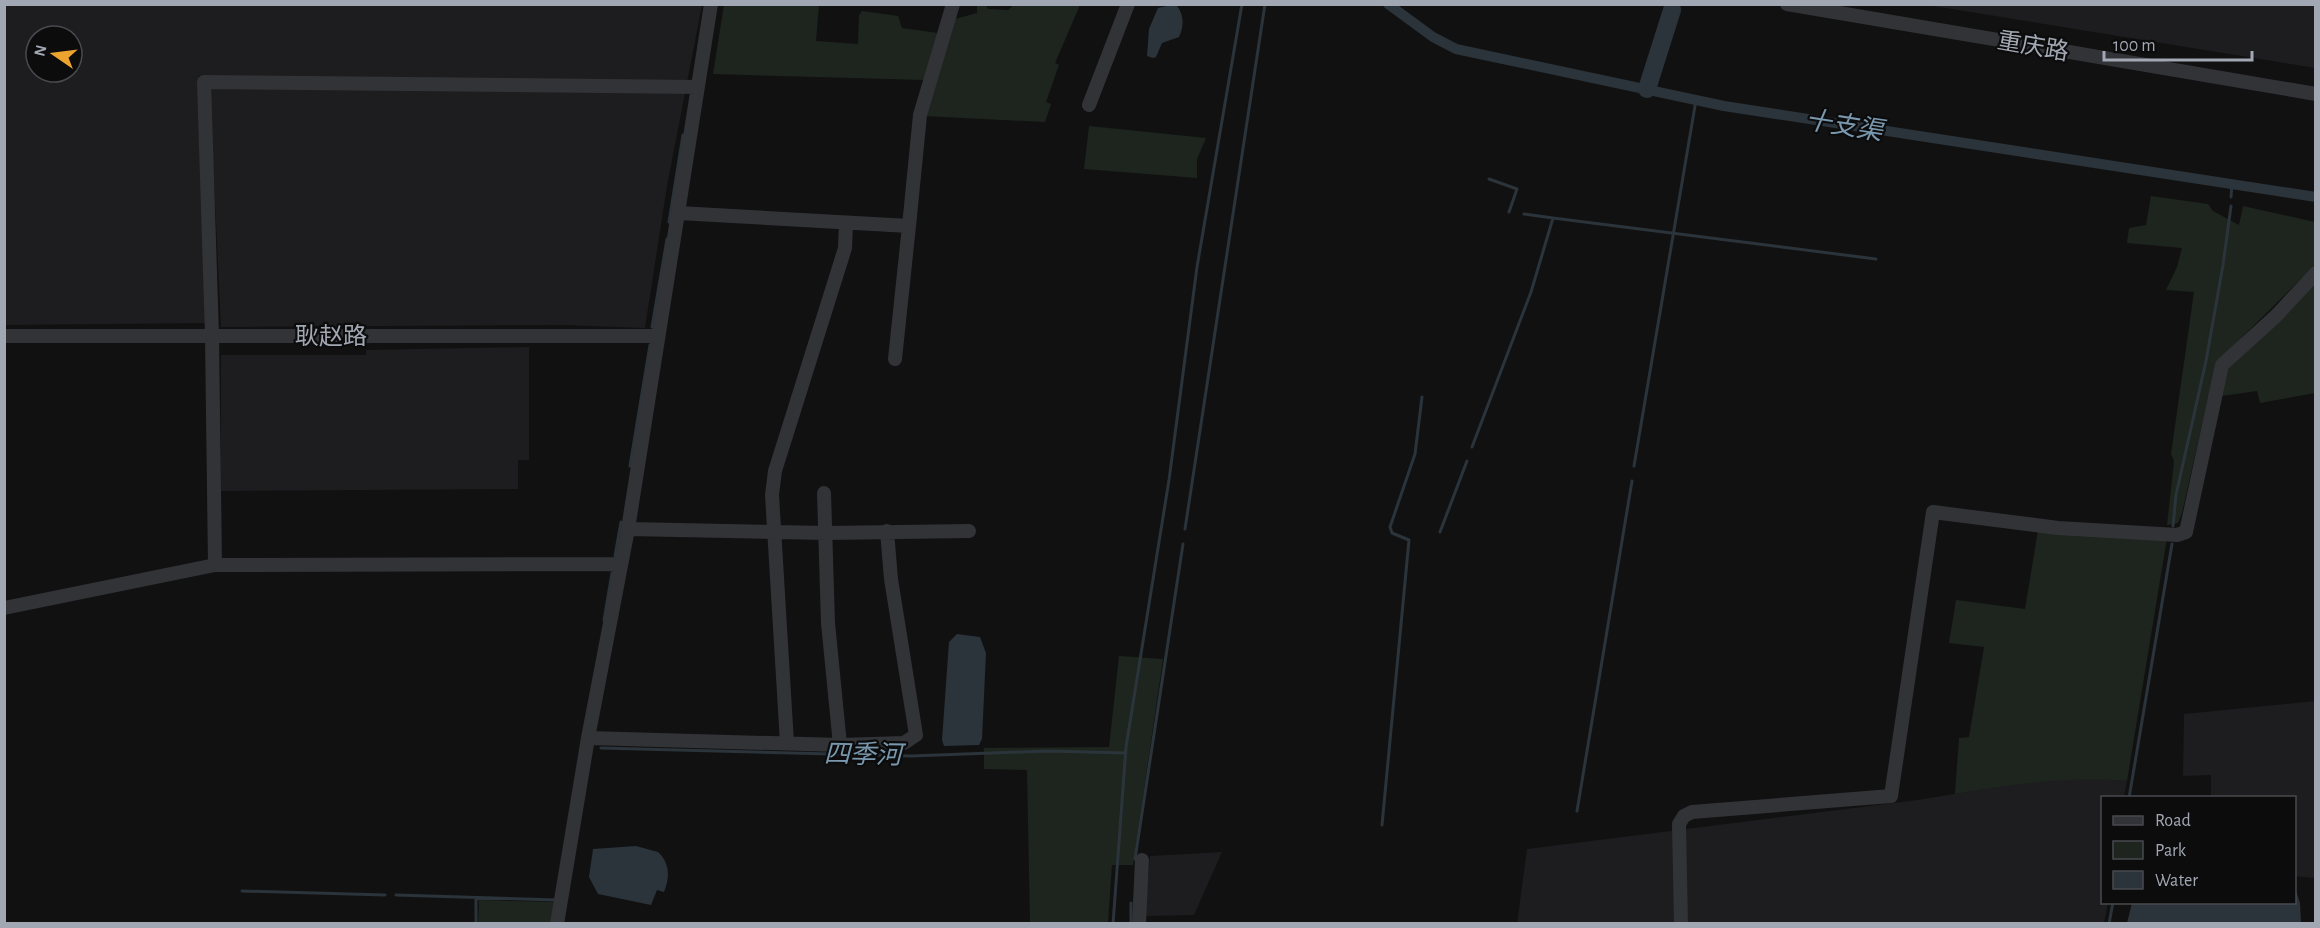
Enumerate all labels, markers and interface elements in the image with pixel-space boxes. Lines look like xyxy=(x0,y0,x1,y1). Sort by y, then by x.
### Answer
north arrow xyxy=(24,24,84,84)
scale bar xyxy=(2104,24,2252,62)
street label: 重庆路 xyxy=(1995,27,2071,65)
text: 100 m xyxy=(2113,37,2156,55)
text: N xyxy=(31,43,50,58)
water label: 十支渠 xyxy=(1803,106,1888,146)
street label: 耿赵路 xyxy=(295,323,367,349)
water label: 四季河 xyxy=(824,740,907,769)
legend xyxy=(2101,796,2296,904)
text: Road xyxy=(2155,812,2191,830)
text: Park xyxy=(2155,842,2187,860)
text: Water xyxy=(2155,872,2198,890)

